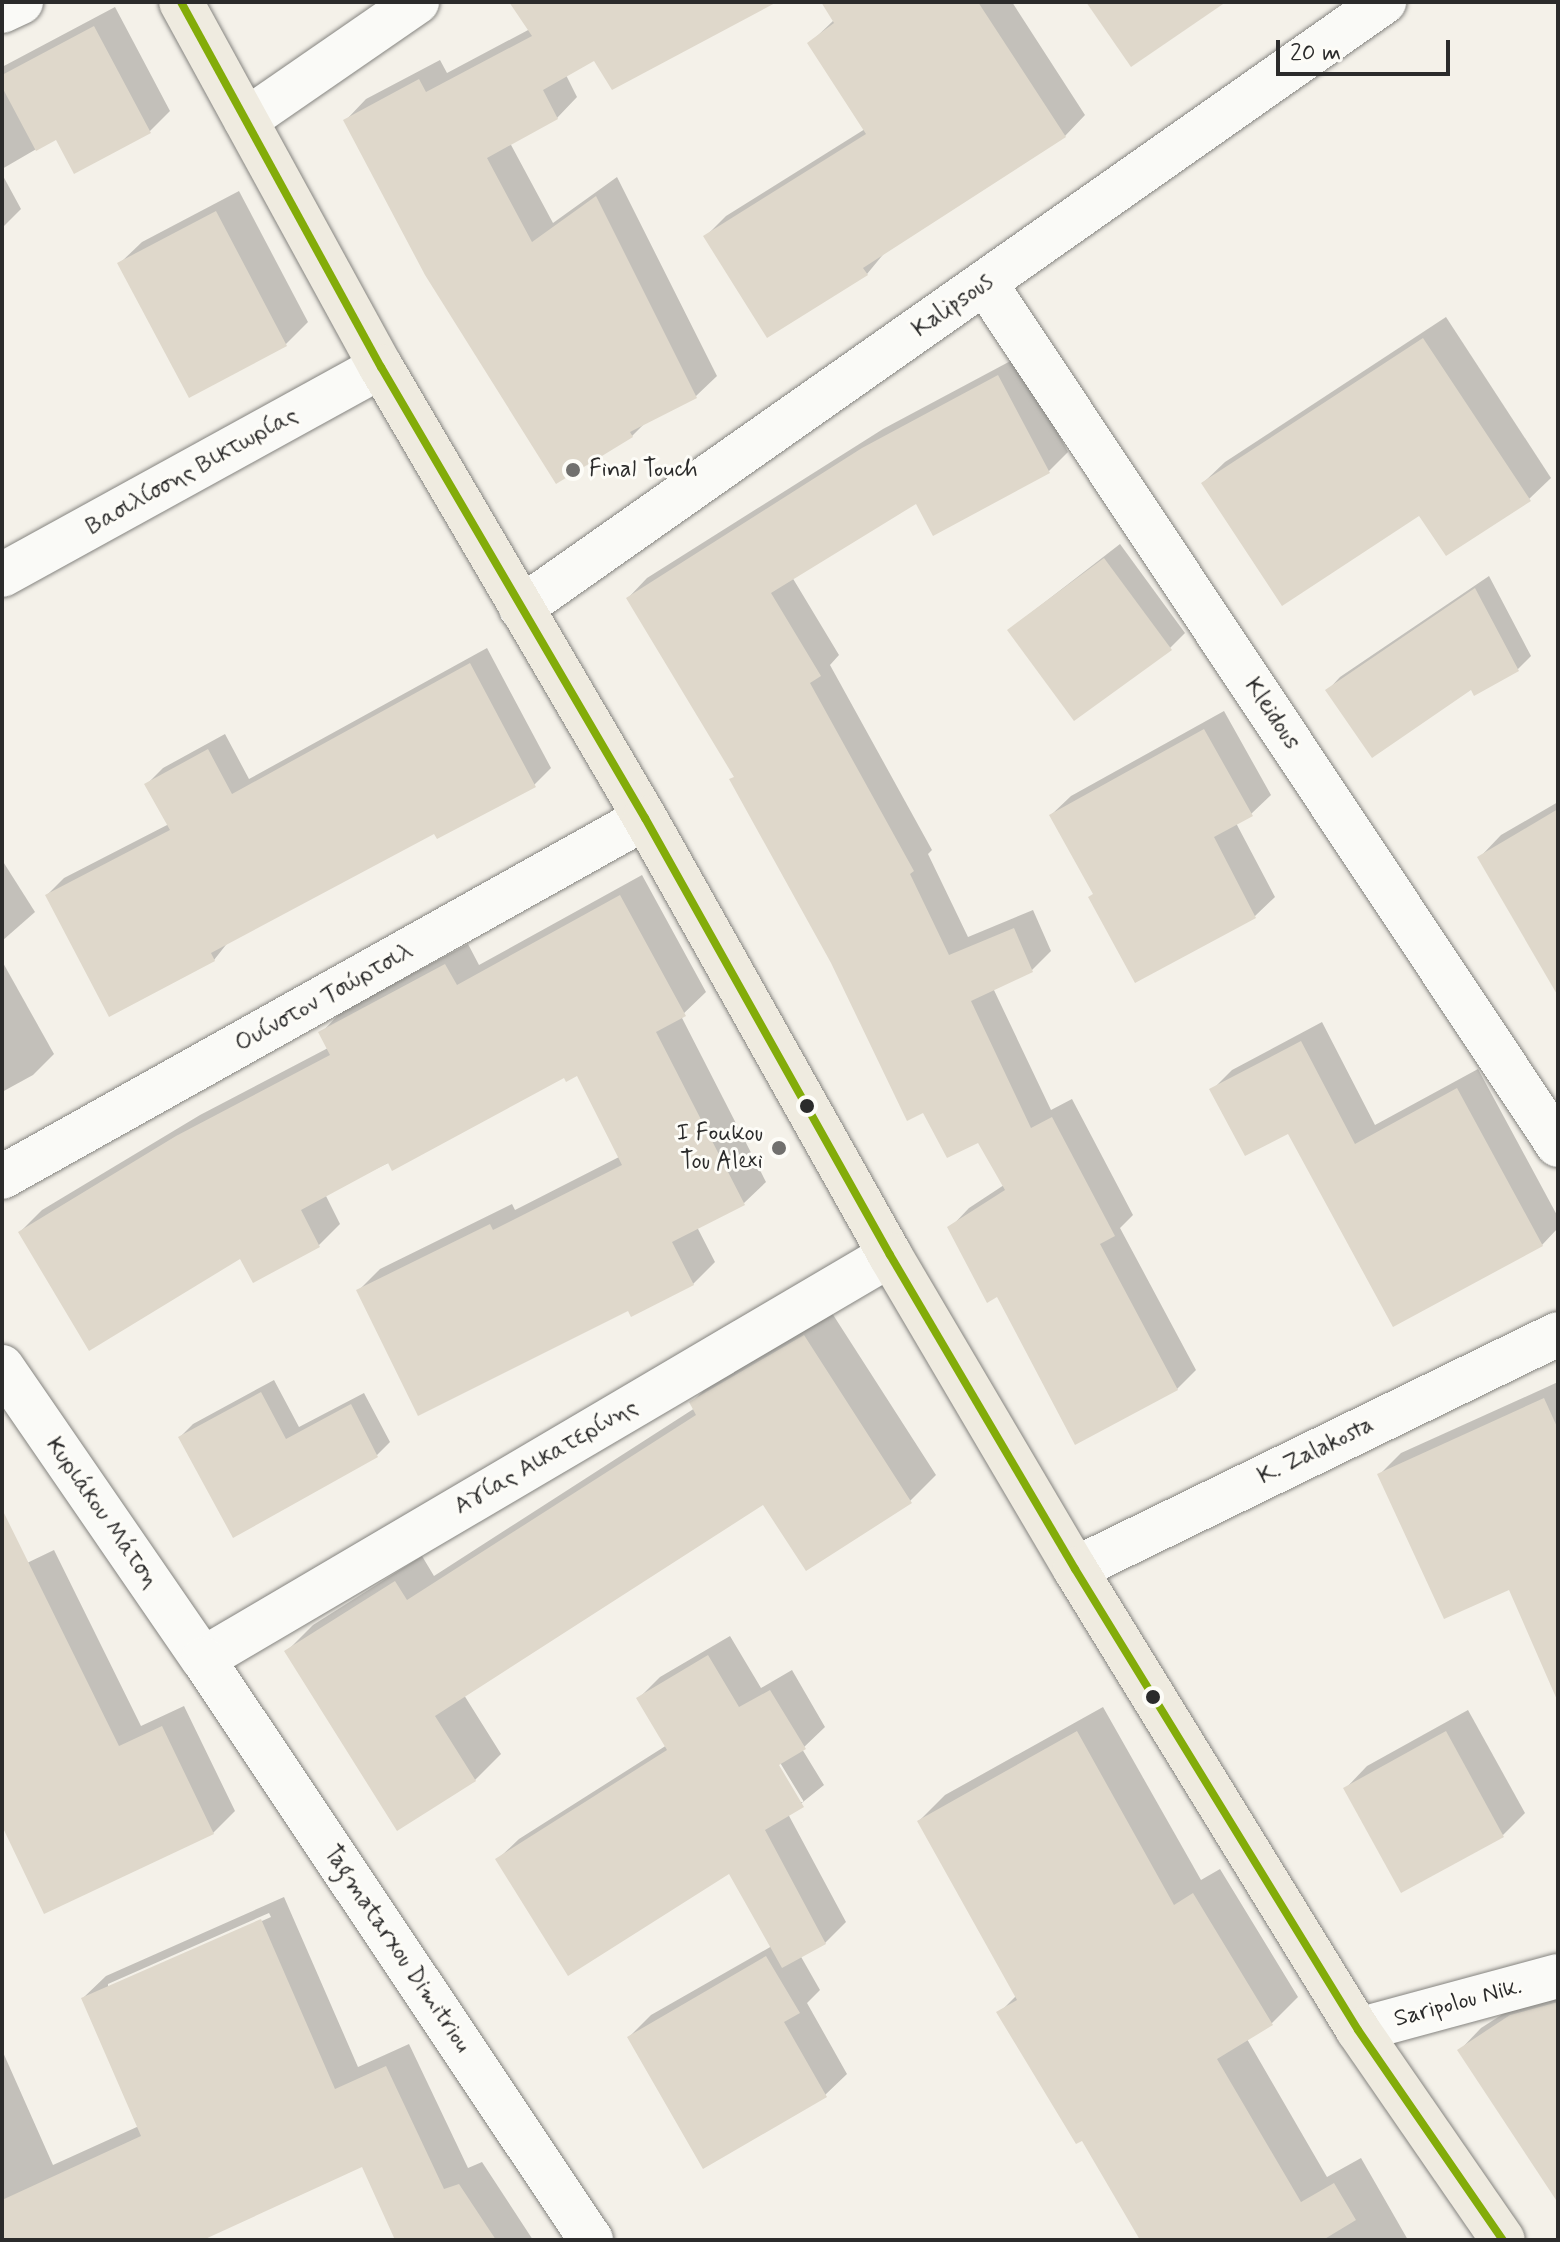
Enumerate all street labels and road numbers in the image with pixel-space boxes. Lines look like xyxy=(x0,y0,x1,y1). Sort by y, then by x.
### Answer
street label: Kalipsous xyxy=(907,268,999,344)
street label: Βασιλίσσης Βικτωρίας xyxy=(81,401,303,541)
street label: Kleidous xyxy=(1238,673,1306,755)
street label: Ουίνστον Τσώρτσιλ xyxy=(230,937,418,1059)
street label: Αγίας Αικατερίνης xyxy=(449,1393,643,1521)
street label: K. Zalakosta xyxy=(1253,1411,1379,1491)
street label: Κυριάκου Μάτση xyxy=(39,1432,165,1594)
street label: Tagmatarxou Dimitriou xyxy=(317,1840,477,2058)
street label: Saripolou Nik. xyxy=(1391,1972,1525,2034)

